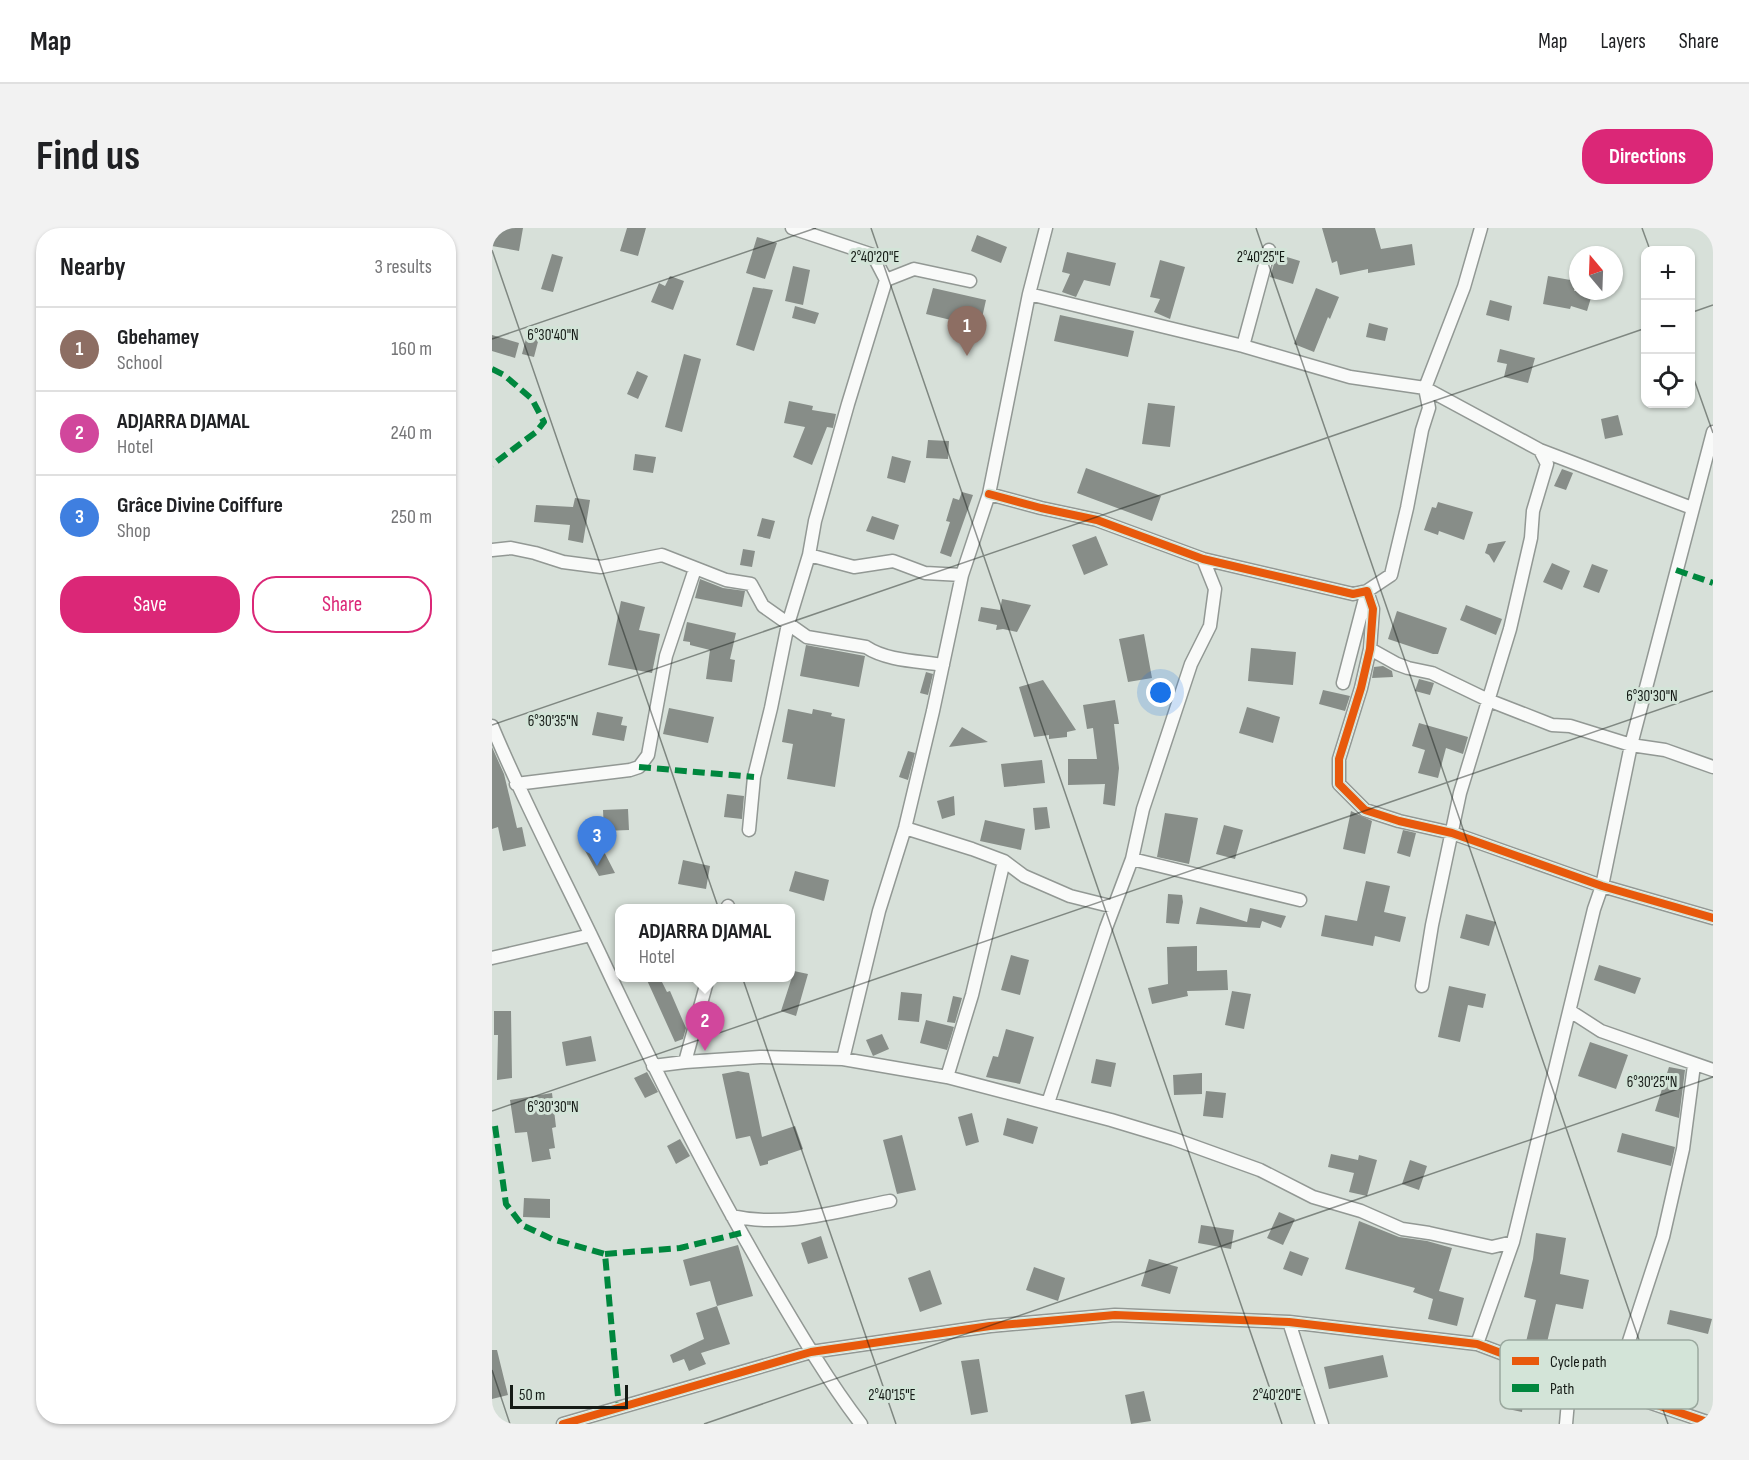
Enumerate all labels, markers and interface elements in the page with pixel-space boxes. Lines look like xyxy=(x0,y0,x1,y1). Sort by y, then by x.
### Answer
text: Map xyxy=(30,25,71,58)
text: Map xyxy=(1538,29,1567,54)
text: Layers xyxy=(1600,29,1646,54)
text: Share xyxy=(1679,29,1719,54)
button: Directions xyxy=(1582,129,1713,184)
text: Find us xyxy=(36,131,140,182)
north arrow xyxy=(1569,246,1623,300)
map controls xyxy=(1641,246,1695,408)
button: + xyxy=(1641,246,1695,300)
text: 2°40'20"E xyxy=(850,248,900,267)
text: 2°40'25"E xyxy=(1237,248,1285,267)
text: Nearby xyxy=(60,252,126,283)
text: 3 results xyxy=(375,255,432,279)
button: − xyxy=(1641,300,1695,354)
pin: 1 xyxy=(948,306,986,356)
text: Gbehamey xyxy=(117,324,199,351)
text: 6°30'40"N xyxy=(527,326,579,345)
text: 1 xyxy=(76,337,83,361)
text: 160 m xyxy=(391,337,432,361)
text: School xyxy=(117,351,162,375)
button: locate xyxy=(1641,354,1695,408)
text: ADJARRA DJAMAL xyxy=(117,408,250,435)
text: 2 xyxy=(75,421,84,445)
text: 240 m xyxy=(391,421,432,445)
text: Hotel xyxy=(117,435,153,459)
text: Grâce Divine Coiffure xyxy=(117,492,283,519)
text: 3 xyxy=(75,505,84,529)
text: 250 m xyxy=(391,505,432,529)
text: Shop xyxy=(117,519,151,543)
button: Save xyxy=(60,576,240,633)
button: Share xyxy=(252,576,432,633)
your location xyxy=(1146,678,1175,707)
text: 6°30'30"N xyxy=(1626,687,1678,706)
text: 6°30'35"N xyxy=(528,712,578,731)
pin: 3 xyxy=(578,816,616,866)
popup xyxy=(615,904,795,982)
text: ADJARRA DJAMAL xyxy=(639,918,771,945)
text: Hotel xyxy=(639,945,675,969)
pin: 2 xyxy=(686,1002,724,1051)
text: 6°30'25"N xyxy=(1627,1073,1677,1092)
text: 6°30'30"N xyxy=(527,1098,579,1117)
legend xyxy=(1500,1340,1698,1409)
text: Cycle path xyxy=(1550,1353,1607,1372)
text: Path xyxy=(1550,1380,1574,1399)
scale bar xyxy=(510,1382,628,1410)
text: 50 m xyxy=(519,1386,545,1405)
text: 2°40'15"E xyxy=(868,1386,916,1405)
text: 2°40'20"E xyxy=(1252,1386,1302,1405)

